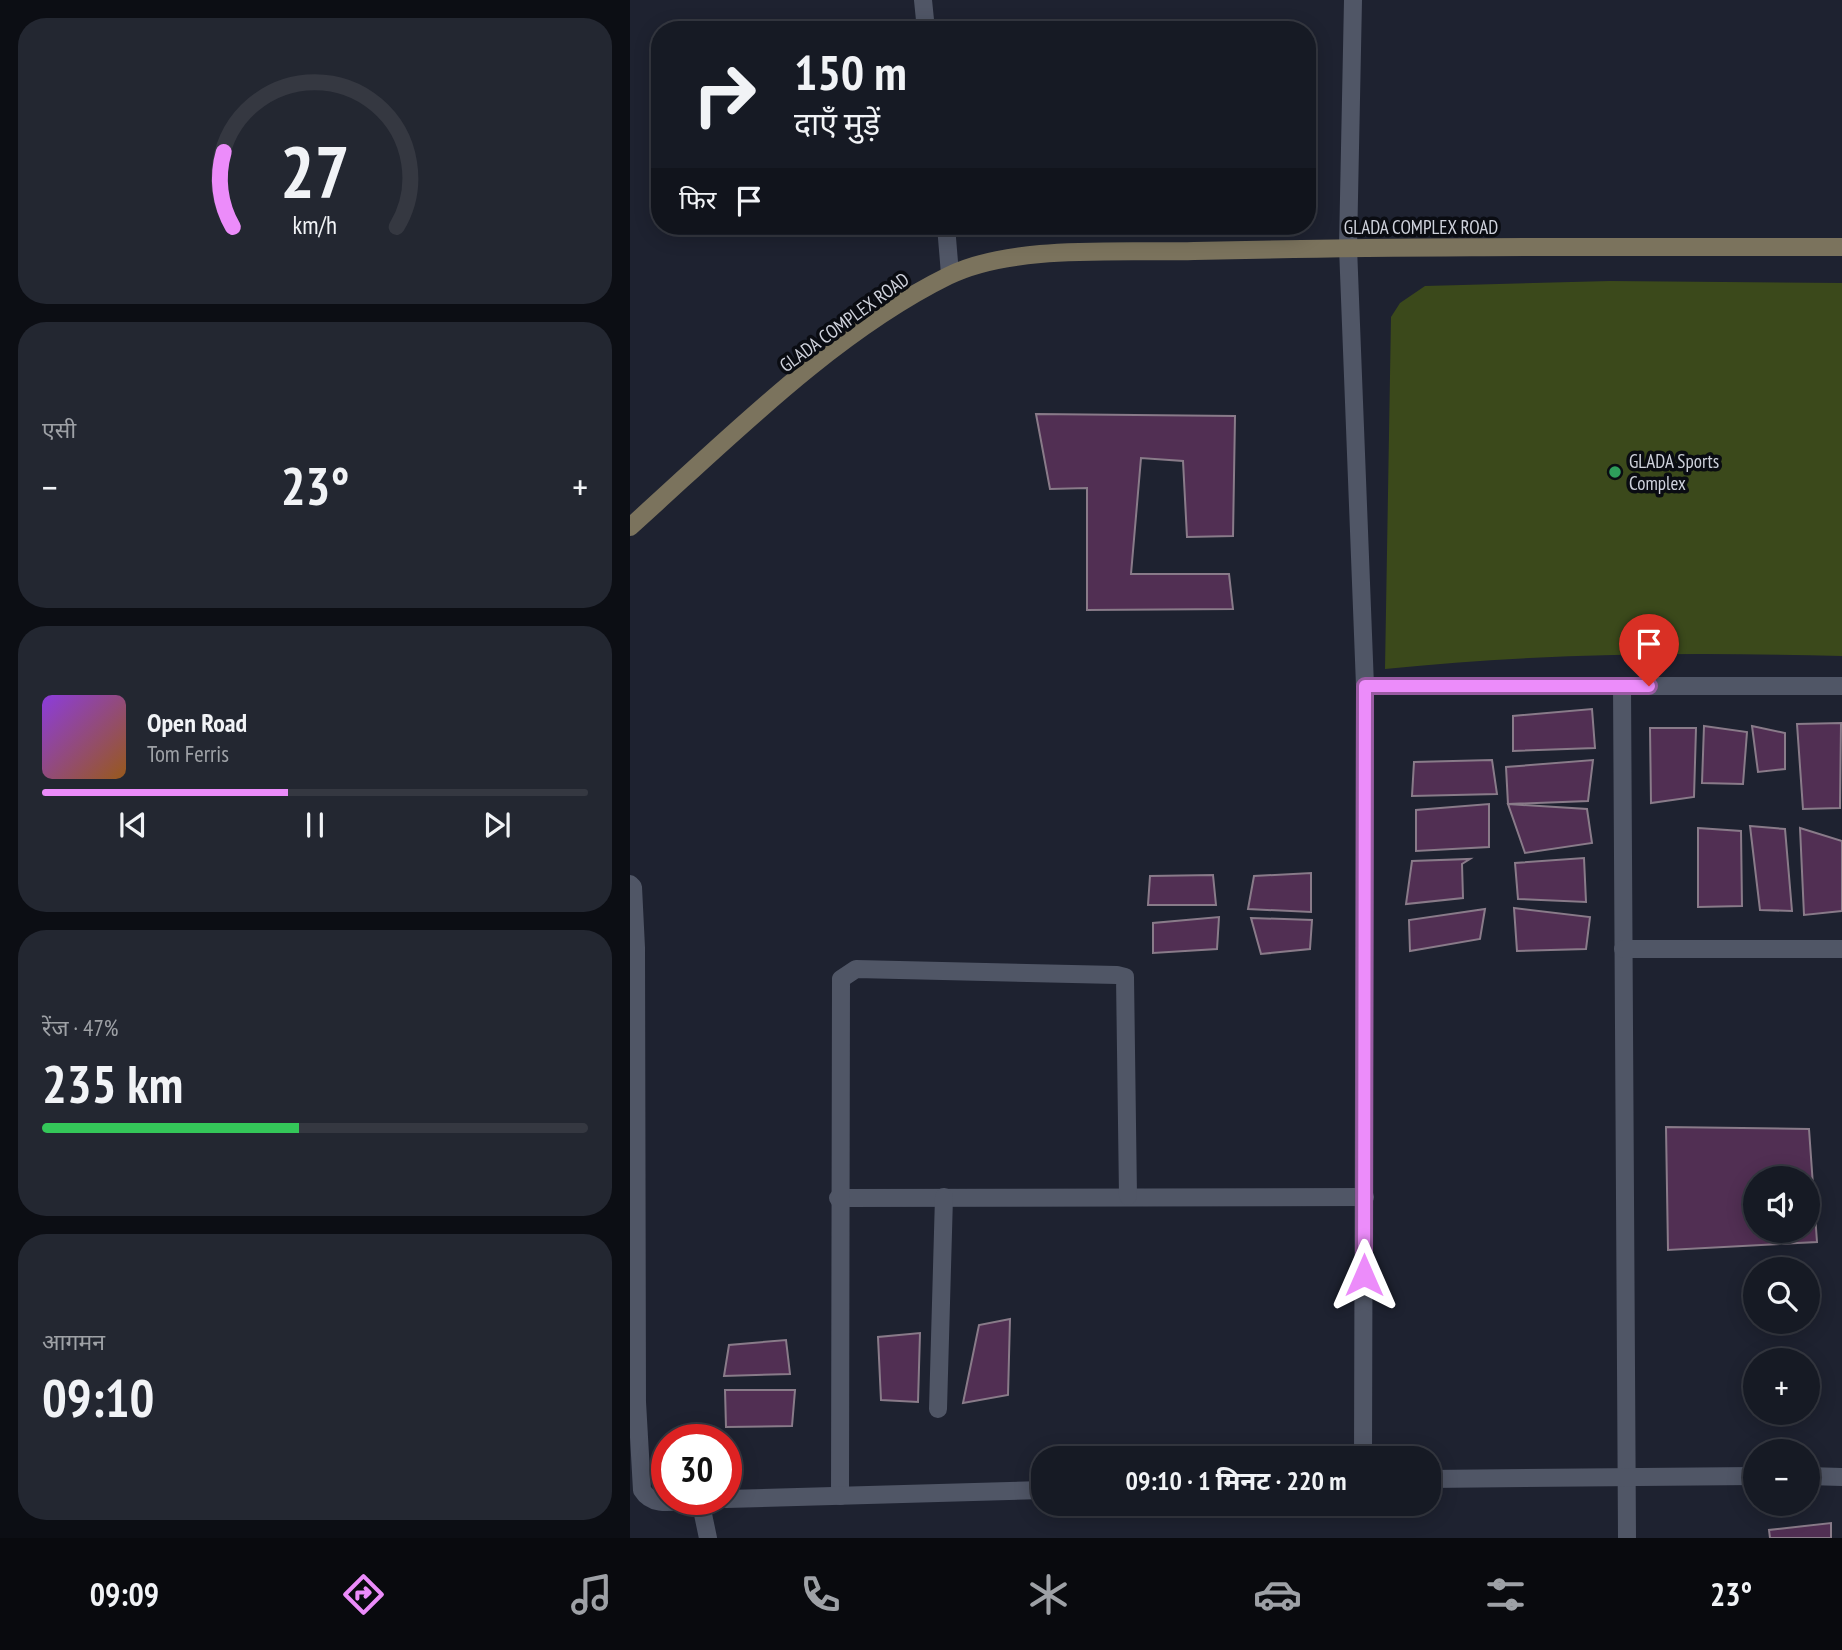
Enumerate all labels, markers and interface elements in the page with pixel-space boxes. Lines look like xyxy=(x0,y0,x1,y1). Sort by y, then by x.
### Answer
text: 150 m xyxy=(794,40,907,104)
icon: right xyxy=(679,49,770,140)
text: दाएँ मुड़ें xyxy=(794,102,880,144)
text: 27 xyxy=(280,123,350,217)
icon: arrive xyxy=(730,182,768,220)
text: फिर xyxy=(679,183,716,216)
text: km/h xyxy=(293,209,337,241)
street label: GLADA COMPLEX ROAD xyxy=(1344,215,1498,239)
street label: GLADA COMPLEX ROAD xyxy=(774,267,914,377)
text: एसी xyxy=(42,415,76,444)
place label: GLADA Sports Complex xyxy=(1629,449,1719,495)
text: 23° xyxy=(281,452,349,519)
text: − xyxy=(42,462,58,511)
text: + xyxy=(572,462,588,511)
marker: GLADA Sports Complex xyxy=(1607,464,1623,480)
pin xyxy=(1619,614,1679,686)
icon: arrive xyxy=(1630,625,1668,663)
text: Open Road xyxy=(147,706,247,739)
text: Tom Ferris xyxy=(147,739,229,768)
icon: previous xyxy=(114,806,152,844)
icon: pause xyxy=(296,806,334,844)
icon: next xyxy=(478,806,516,844)
text: रेंज · 47% xyxy=(42,1013,118,1042)
text: 235 km xyxy=(42,1050,183,1117)
map controls xyxy=(1743,1166,1820,1516)
button: sound xyxy=(1743,1166,1820,1243)
position arrow xyxy=(1327,1238,1401,1312)
button: search xyxy=(1743,1257,1820,1334)
text: आगमन xyxy=(42,1327,105,1356)
button: + xyxy=(1743,1348,1820,1425)
text: 09:10 xyxy=(42,1364,154,1431)
speed limit sign: 30 xyxy=(651,1424,742,1515)
button: − xyxy=(1743,1439,1820,1516)
text: 09:10 · 1 मिनट · 220 m xyxy=(1126,1464,1346,1497)
icon: directions xyxy=(339,1570,388,1619)
icon: music xyxy=(567,1570,616,1619)
icon: phone xyxy=(796,1570,845,1619)
icon: climate xyxy=(1024,1570,1073,1619)
icon: car xyxy=(1253,1570,1302,1619)
icon: filters xyxy=(1481,1570,1530,1619)
text: 09:09 xyxy=(90,1573,159,1615)
text: 23° xyxy=(1710,1573,1752,1615)

